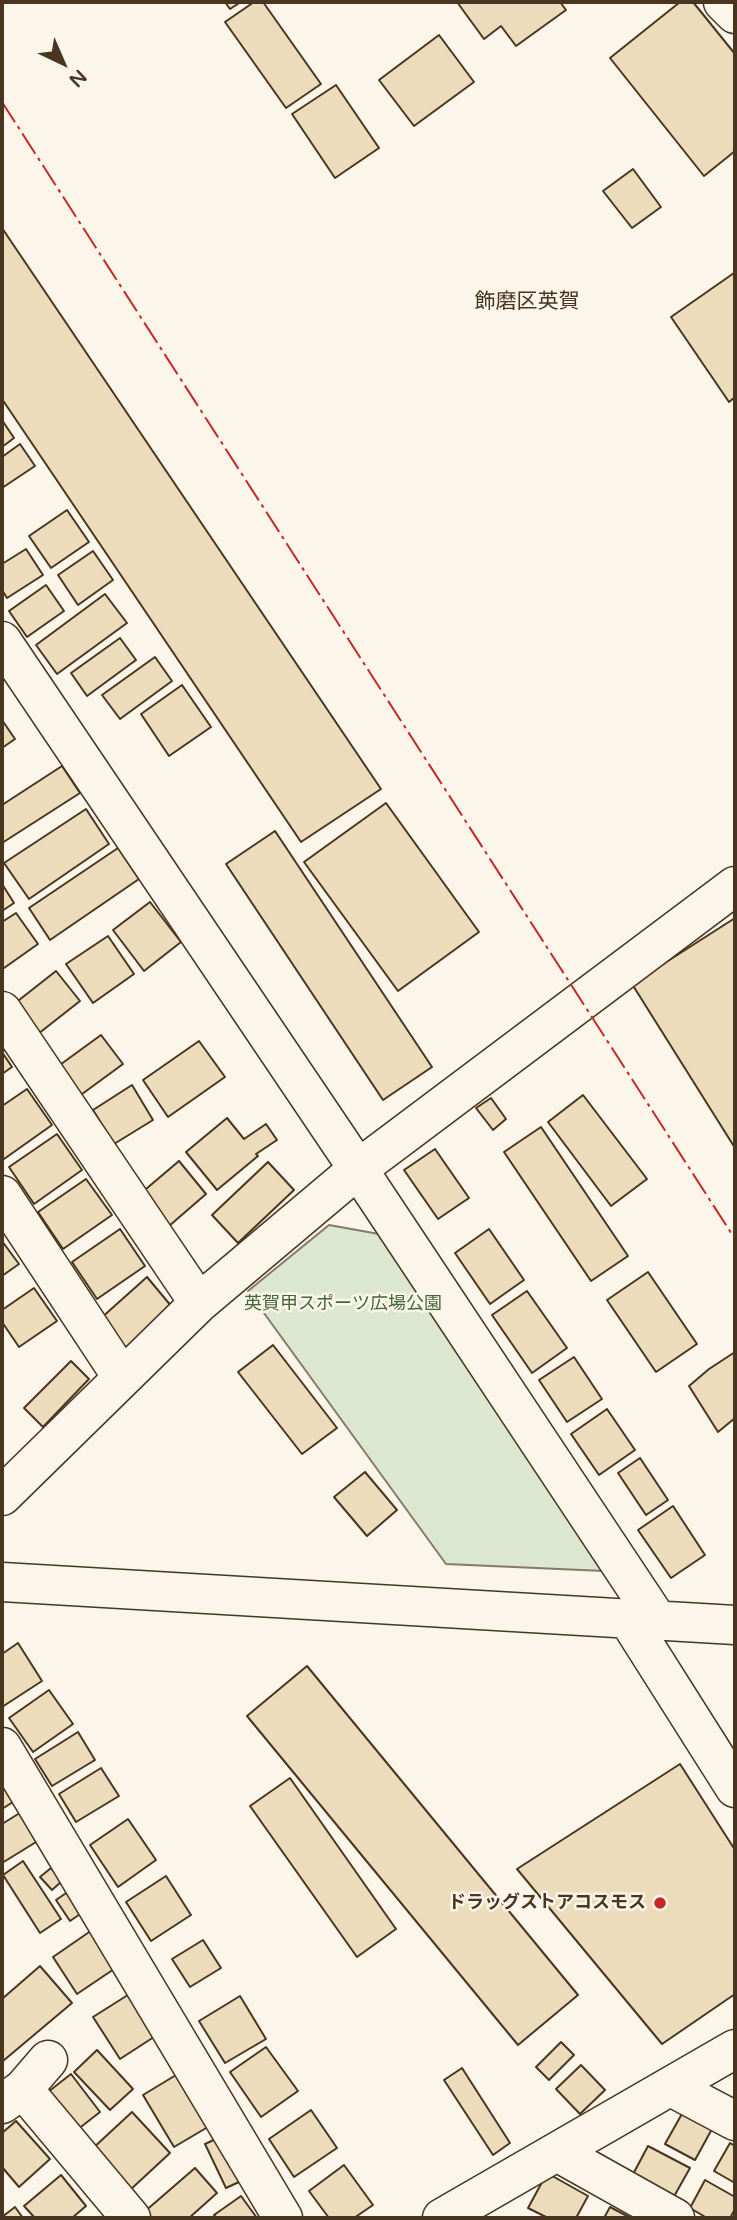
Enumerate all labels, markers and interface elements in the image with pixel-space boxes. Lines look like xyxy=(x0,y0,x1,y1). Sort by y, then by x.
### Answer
north arrow xyxy=(28,28,98,98)
text: N xyxy=(64,65,91,91)
district label: 飾磨区英賀 xyxy=(475,289,579,315)
park label: 英賀甲スポーツ広場公園 xyxy=(244,1293,442,1315)
place label: ドラッグストアコスモス xyxy=(448,1892,646,1914)
marker: ドラッグストアコスモス xyxy=(652,1895,668,1911)

